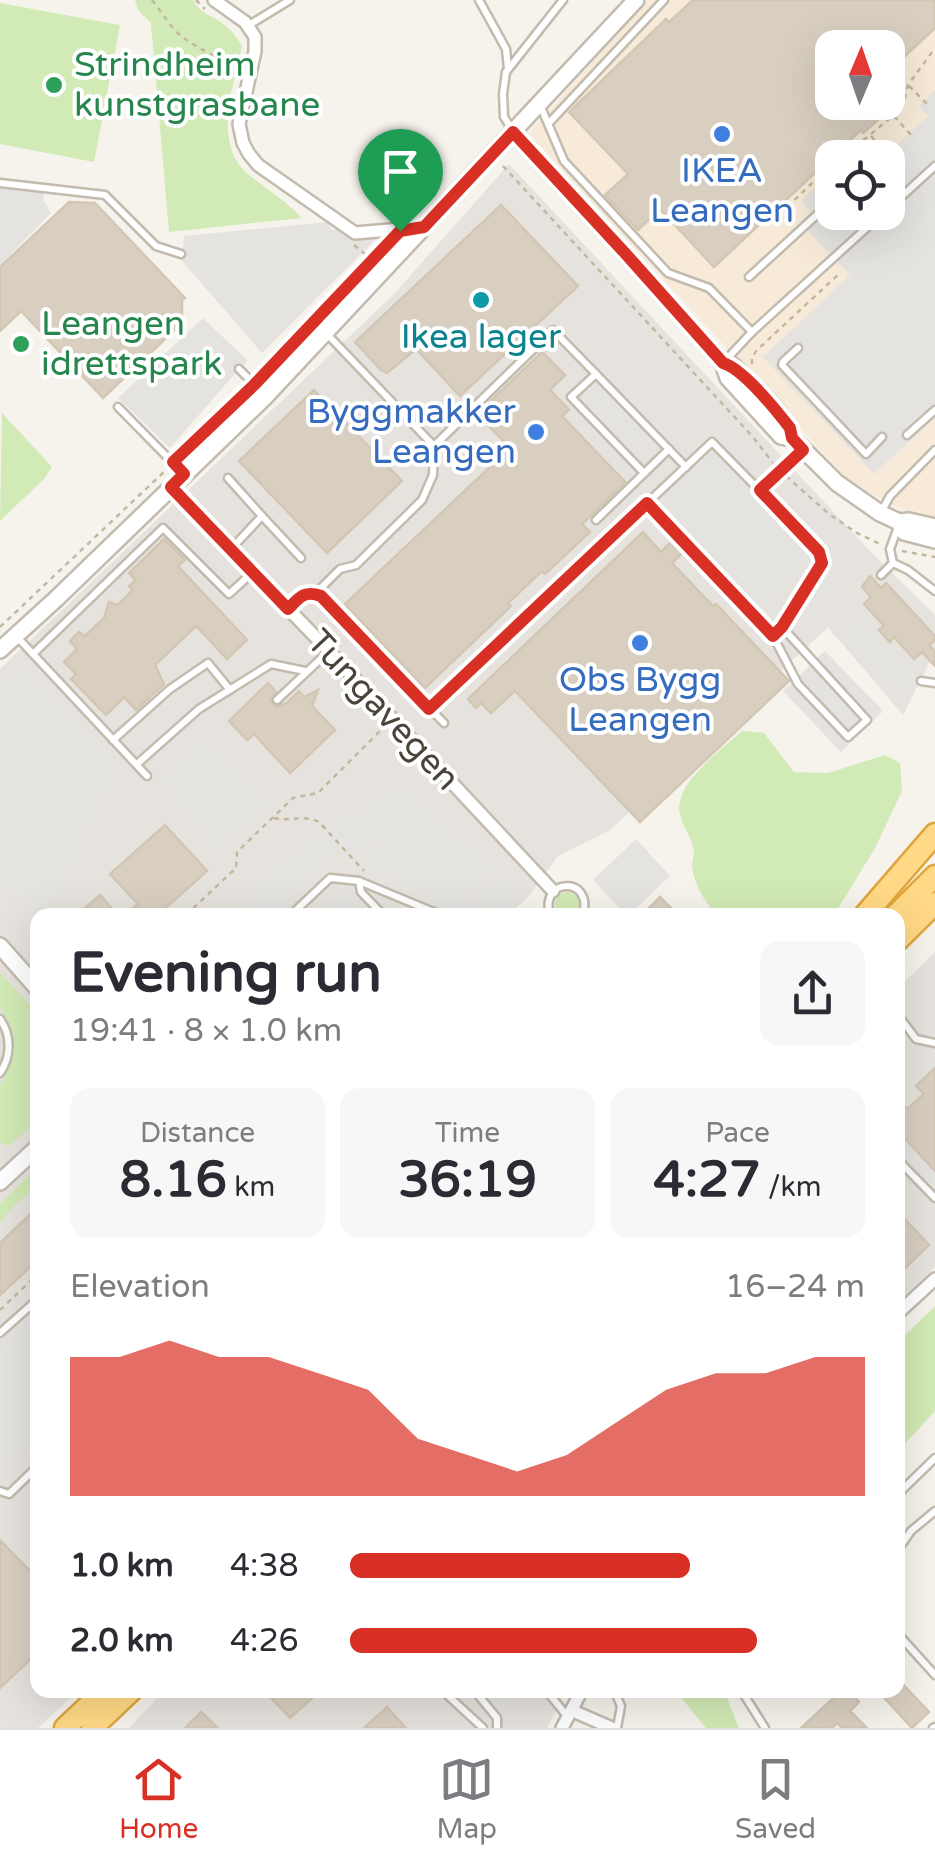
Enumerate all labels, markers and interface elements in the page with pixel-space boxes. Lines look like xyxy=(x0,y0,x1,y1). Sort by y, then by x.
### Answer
north arrow xyxy=(815,30,905,120)
map controls xyxy=(815,30,905,230)
place label: Strindheim kunstgrasbane xyxy=(74,44,320,126)
marker: Strindheim kunstgrasbane xyxy=(43,74,65,96)
marker: IKEA Leangen xyxy=(711,123,733,145)
pin xyxy=(358,129,443,232)
button: locate xyxy=(815,140,905,230)
icon: arrive xyxy=(373,144,428,199)
place label: IKEA Leangen xyxy=(650,150,794,232)
marker: Ikea lager xyxy=(470,289,492,311)
place label: Leangen idrettspark xyxy=(41,303,222,385)
place label: Ikea lager xyxy=(401,316,562,358)
marker: Leangen idrettspark xyxy=(10,333,32,355)
place label: Byggmakker Leangen xyxy=(307,391,517,473)
marker: Byggmakker Leangen xyxy=(525,421,547,443)
street label: Tungavegen xyxy=(298,621,468,799)
marker: Obs Bygg Leangen xyxy=(629,632,651,654)
place label: Obs Bygg Leangen xyxy=(559,659,721,741)
text: Evening run xyxy=(70,941,382,1007)
button: share xyxy=(760,941,865,1046)
text: 19:41 · 8 × 1.0 km xyxy=(70,1012,342,1050)
text: Distance xyxy=(140,1116,255,1150)
text: Time xyxy=(435,1116,500,1150)
text: Pace xyxy=(705,1116,770,1150)
text: 8.16 xyxy=(120,1150,227,1210)
text: 36:19 xyxy=(398,1150,537,1210)
text: 4:27 xyxy=(654,1150,761,1210)
text: km xyxy=(227,1170,275,1204)
text: /km xyxy=(761,1170,821,1204)
text: Elevation xyxy=(70,1268,210,1306)
text: 16–24 m xyxy=(725,1268,865,1306)
text: 1.0 km xyxy=(70,1547,174,1585)
text: 4:38 xyxy=(230,1547,299,1585)
text: 2.0 km xyxy=(70,1622,174,1660)
text: 4:26 xyxy=(230,1622,299,1660)
tab: Home xyxy=(119,1752,198,1846)
tab: Map xyxy=(436,1752,497,1846)
tab: Saved xyxy=(735,1752,816,1846)

